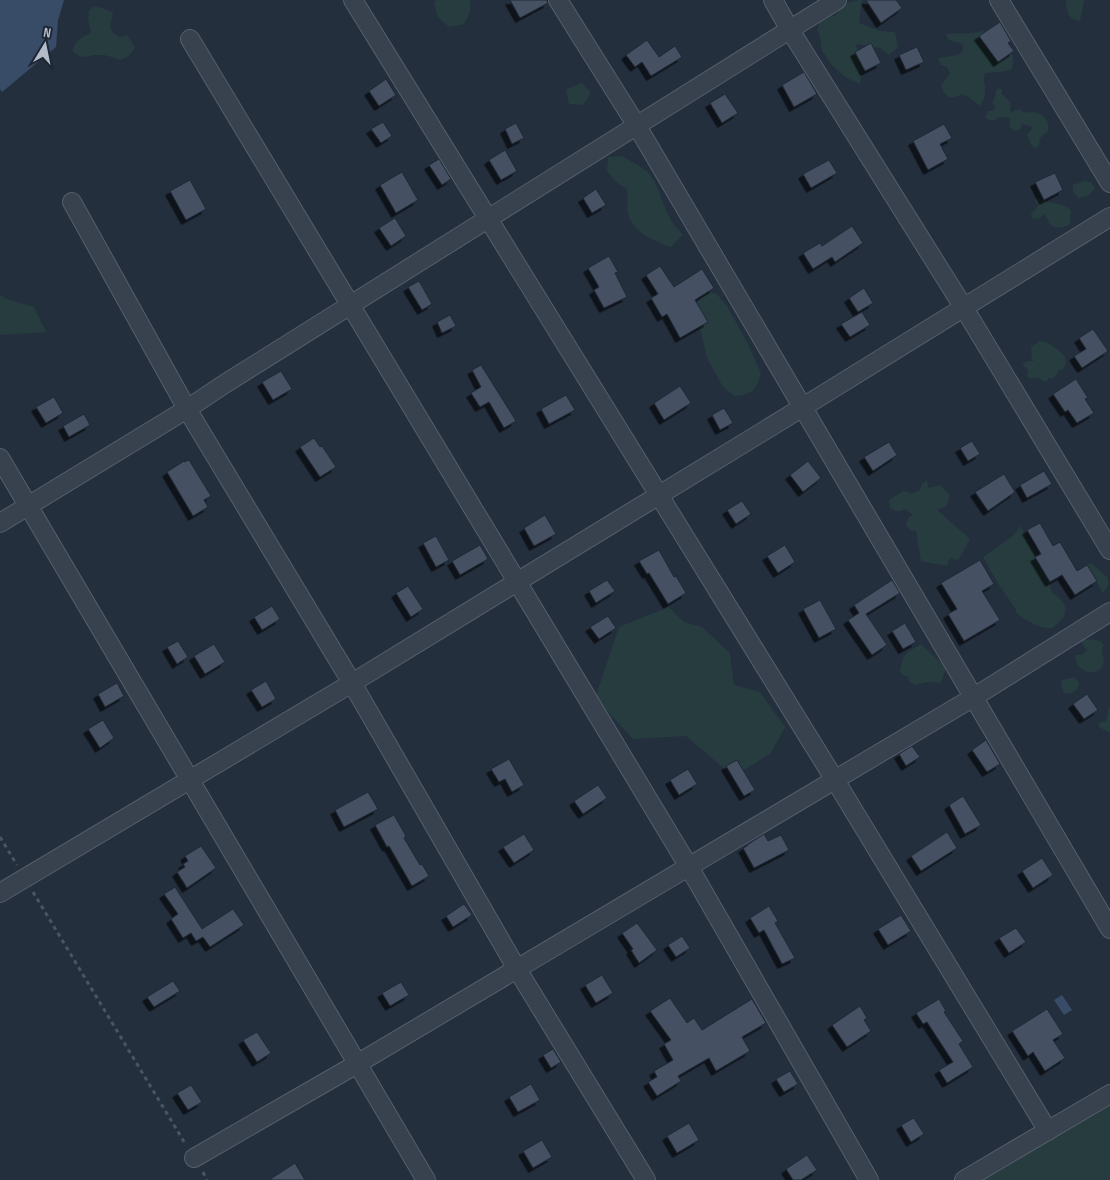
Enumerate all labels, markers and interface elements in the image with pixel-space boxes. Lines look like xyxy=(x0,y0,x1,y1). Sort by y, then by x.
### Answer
north arrow xyxy=(20,20,70,70)
text: N xyxy=(42,24,52,42)

